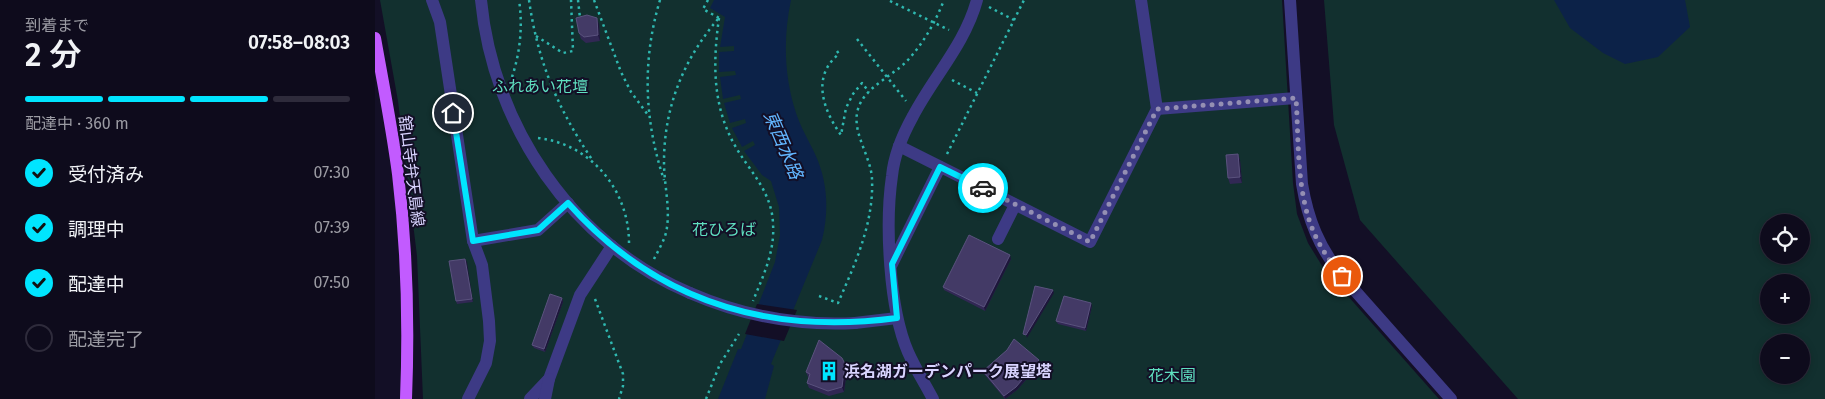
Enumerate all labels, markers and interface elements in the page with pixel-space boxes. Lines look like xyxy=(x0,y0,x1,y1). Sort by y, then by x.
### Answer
text: 到着まで xyxy=(25,16,89,35)
text: 07:58–08:03 xyxy=(248,31,350,54)
text: 2 分 xyxy=(25,36,81,74)
park label: ふれあい花壇 xyxy=(492,77,588,96)
pin xyxy=(432,92,474,134)
icon: home xyxy=(439,99,467,127)
water label: 東西水路 xyxy=(759,108,808,184)
text: 配達中 · 360 m xyxy=(25,114,129,133)
street label: 舘山寺弁天島線 xyxy=(395,114,428,228)
icon: check xyxy=(25,159,53,187)
text: 受付済み xyxy=(68,163,144,186)
text: 07:30 xyxy=(313,163,350,182)
courier xyxy=(958,163,1008,213)
icon: car xyxy=(969,174,997,202)
icon: check xyxy=(25,214,53,242)
map controls xyxy=(1760,214,1810,384)
button: locate xyxy=(1760,214,1810,264)
text: 調理中 xyxy=(68,218,125,241)
text: 07:39 xyxy=(314,218,350,237)
park label: 花ひろば xyxy=(692,220,756,239)
pin xyxy=(1321,255,1363,297)
icon: bag xyxy=(1328,262,1356,290)
icon: check xyxy=(25,269,53,297)
text: 配達中 xyxy=(68,273,125,296)
text: 07:50 xyxy=(313,273,350,292)
button: + xyxy=(1760,274,1810,324)
text: 配達完了 xyxy=(68,328,144,351)
button: − xyxy=(1760,334,1810,384)
building icon: 浜名湖ガーデンパーク展望塔 xyxy=(818,360,840,382)
place label: 浜名湖ガーデンパーク展望塔 xyxy=(844,362,1052,381)
park label: 花木園 xyxy=(1148,366,1196,385)

